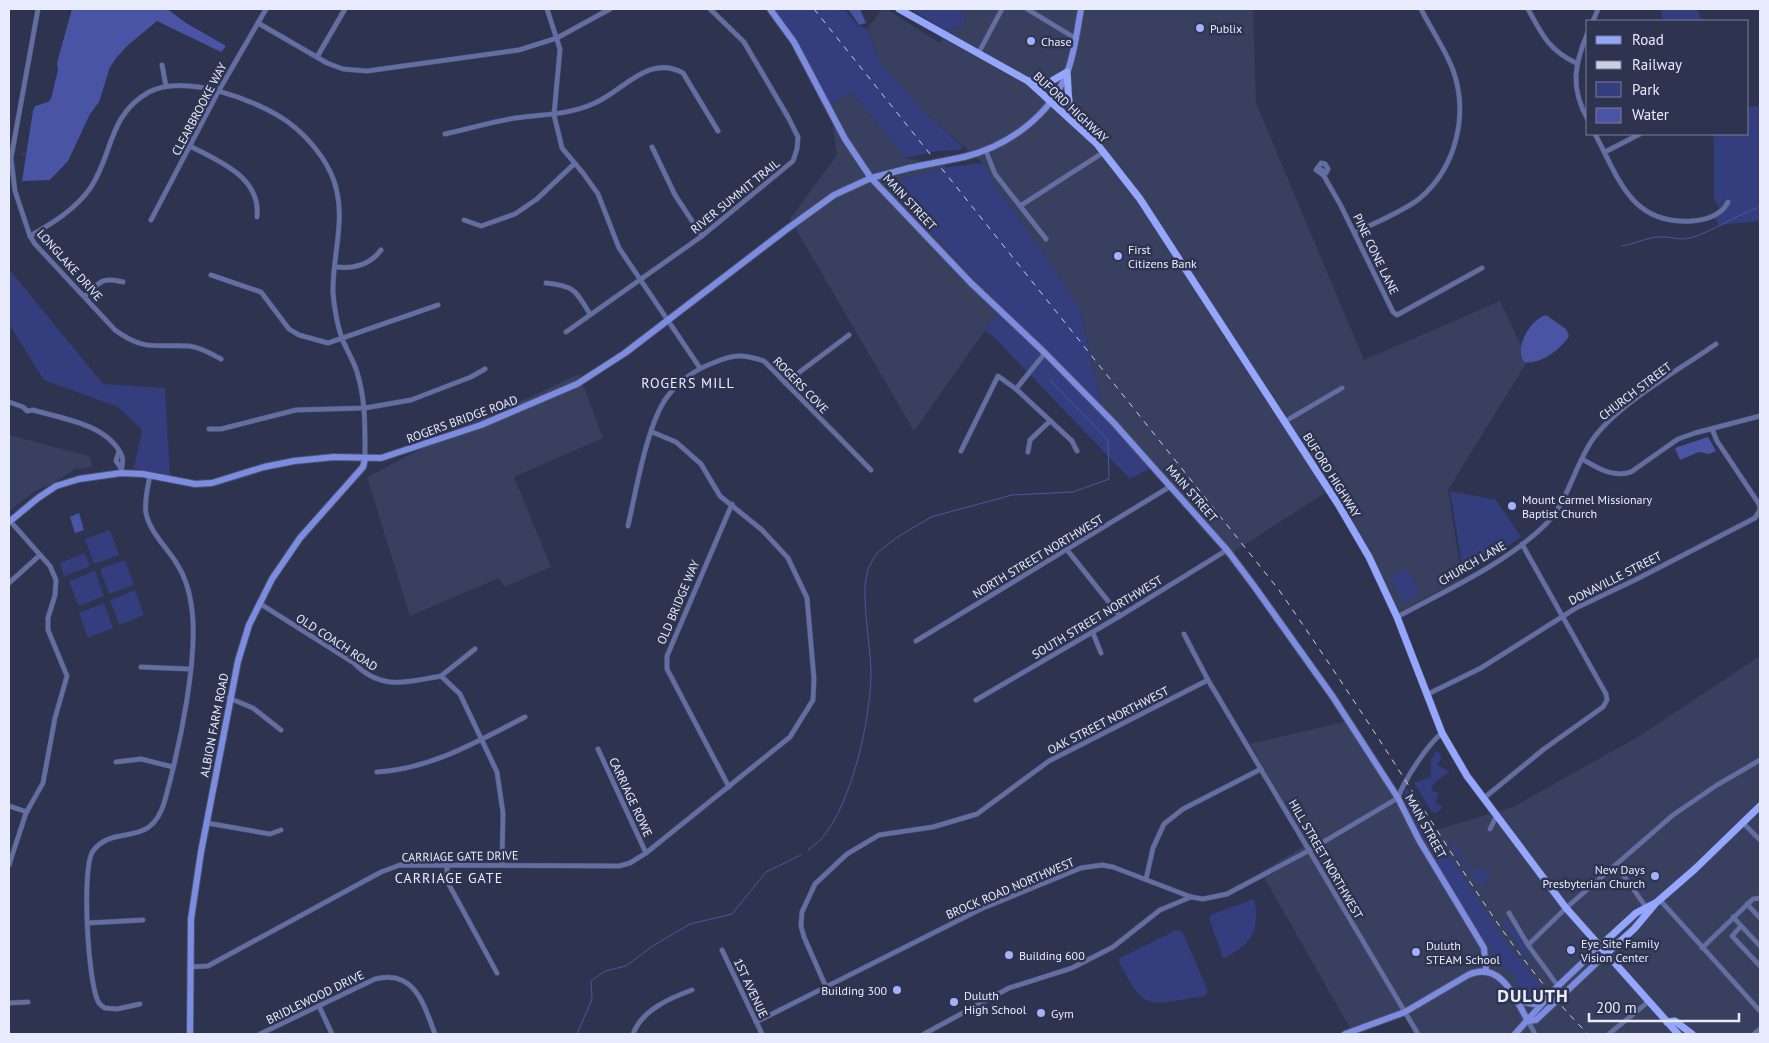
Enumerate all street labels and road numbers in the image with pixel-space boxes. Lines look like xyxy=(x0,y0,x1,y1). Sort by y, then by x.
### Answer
street label: CLEARBROOKE WAY xyxy=(168,60,230,158)
street label: BUFORD HIGHWAY xyxy=(1030,68,1112,146)
street label: RIVER SUMMIT TRAIL xyxy=(687,156,783,236)
street label: MAIN STREET xyxy=(880,171,940,233)
street label: PINE CONE LANE xyxy=(1350,211,1402,297)
street label: LONGLAKE DRIVE xyxy=(34,226,106,304)
street label: ROGERS COVE xyxy=(770,354,832,416)
street label: CHURCH STREET xyxy=(1596,359,1675,423)
street label: ROGERS BRIDGE ROAD xyxy=(404,392,520,446)
street label: BUFORD HIGHWAY xyxy=(1300,430,1364,520)
street label: MAIN STREET xyxy=(1163,461,1221,525)
street label: NORTH STREET NORTHWEST xyxy=(970,511,1106,601)
street label: CHURCH LANE xyxy=(1436,538,1508,588)
street label: DONAVILLE STREET xyxy=(1566,548,1664,608)
street label: OLD BRIDGE WAY xyxy=(653,557,703,646)
street label: SOUTH STREET NORTHWEST xyxy=(1029,572,1165,662)
street label: OLD COACH ROAD xyxy=(293,610,381,674)
street label: ALBION FARM ROAD xyxy=(197,672,231,778)
street label: OAK STREET NORTHWEST xyxy=(1045,683,1172,757)
street label: CARRIAGE ROWE xyxy=(606,755,656,839)
street label: MAIN STREET xyxy=(1402,791,1450,861)
street label: HILL STREET NORTHWEST xyxy=(1286,796,1367,922)
street label: CARRIAGE GATE DRIVE xyxy=(402,847,518,865)
street label: BROCK ROAD NORTHWEST xyxy=(943,854,1077,922)
street label: 1ST AVENUE xyxy=(731,956,771,1020)
street label: BRIDLEWOOD DRIVE xyxy=(264,967,366,1027)

